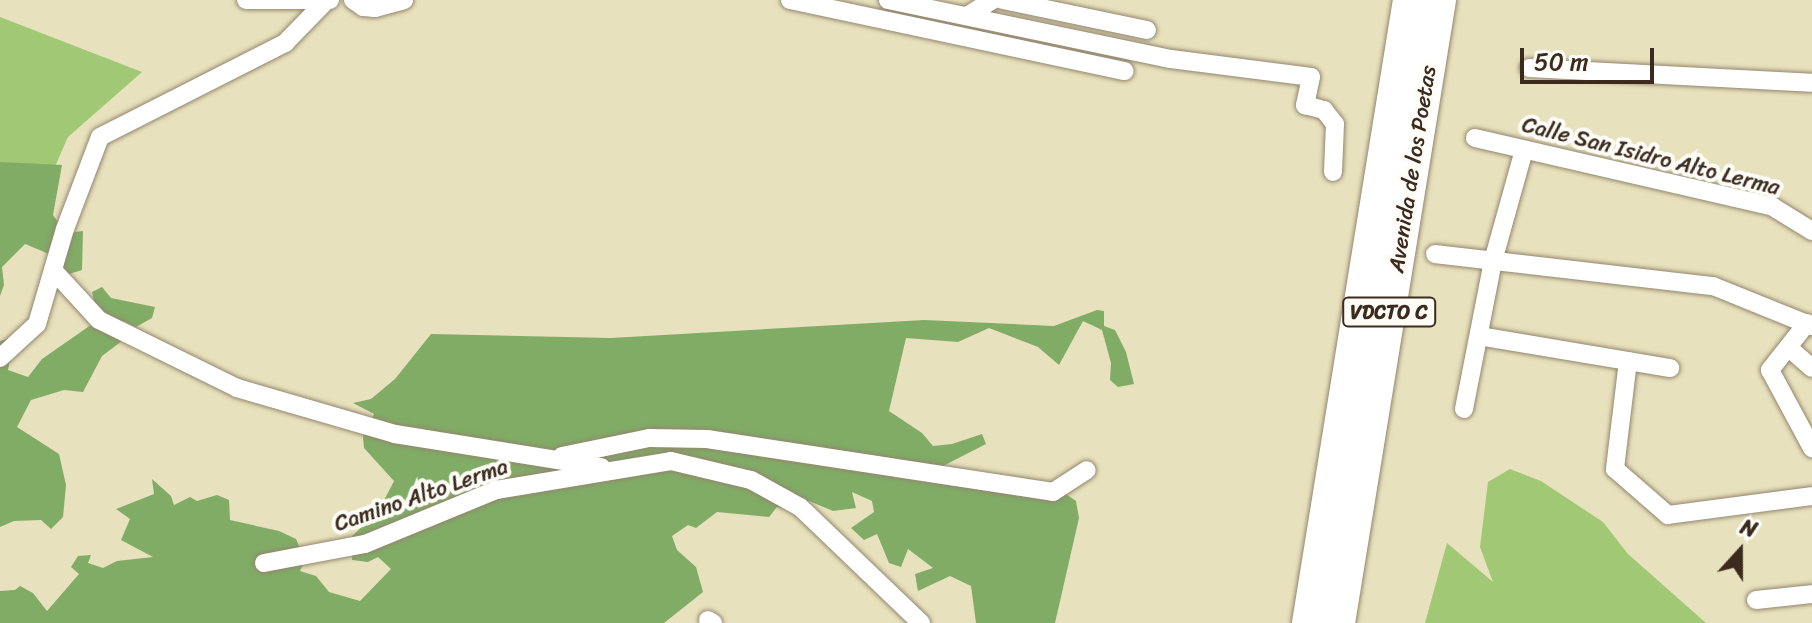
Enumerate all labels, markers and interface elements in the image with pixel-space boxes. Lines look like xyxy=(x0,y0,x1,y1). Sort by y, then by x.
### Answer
scale bar xyxy=(1524,32,1658,82)
text: 50 m xyxy=(1534,41,1589,83)
street label: Avenida de los Poetas xyxy=(1382,63,1442,275)
street label: Calle San Isidro Alto Lerma xyxy=(1519,111,1783,201)
road number: VDCTO C xyxy=(1341,296,1437,328)
street label: Camino Alto Lerma xyxy=(331,453,511,537)
text: N xyxy=(1735,507,1763,549)
north arrow xyxy=(1700,511,1780,591)

